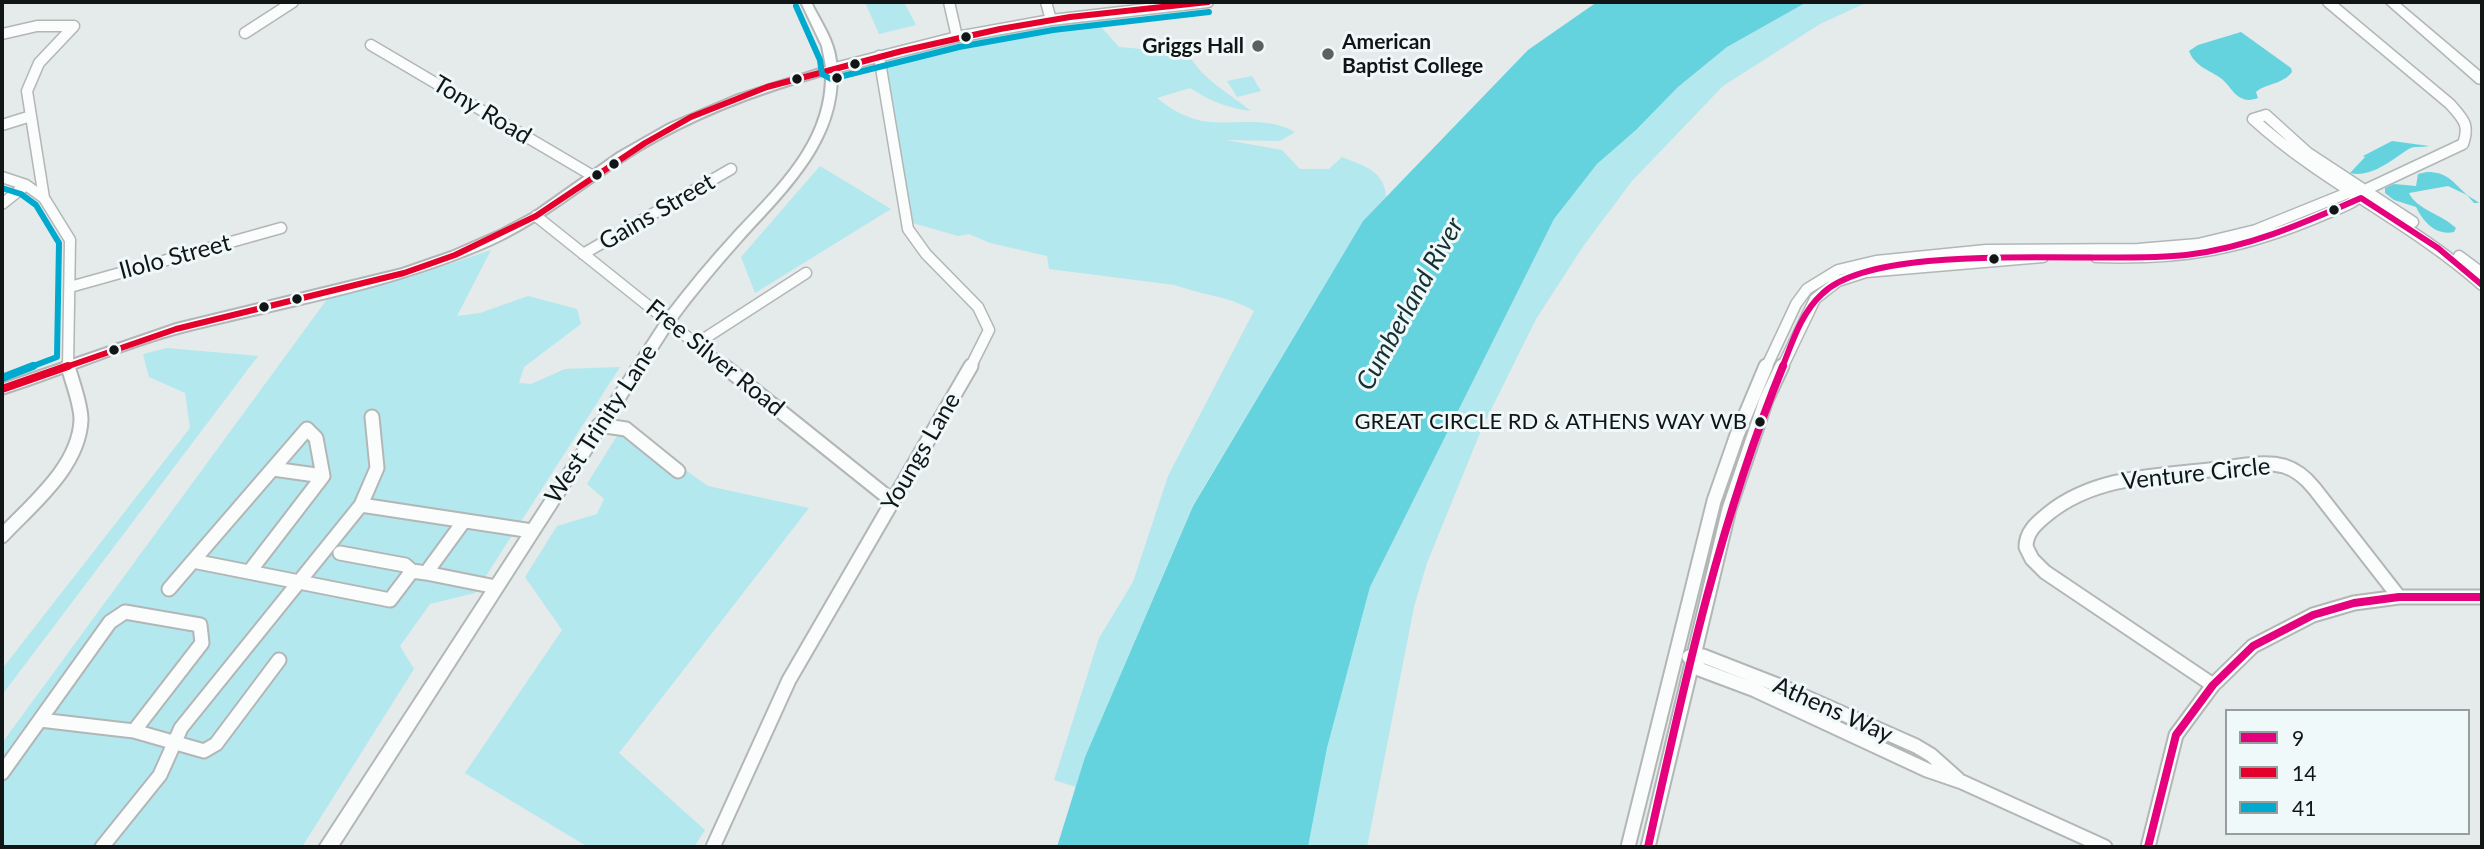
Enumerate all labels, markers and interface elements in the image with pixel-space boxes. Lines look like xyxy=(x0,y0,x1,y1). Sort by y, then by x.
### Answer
place label: American Baptist College xyxy=(1342,29,1483,79)
unlabelled marker xyxy=(959,30,973,44)
place label: Griggs Hall xyxy=(1142,33,1244,59)
marker: Griggs Hall xyxy=(1250,38,1266,54)
marker: American Baptist College xyxy=(1320,46,1336,62)
unlabelled marker xyxy=(848,57,862,71)
street label: Tony Road xyxy=(428,69,536,151)
unlabelled marker xyxy=(830,71,844,85)
unlabelled marker xyxy=(790,72,804,86)
unlabelled marker xyxy=(607,157,621,171)
street label: Gains Street xyxy=(594,167,720,257)
unlabelled marker xyxy=(590,168,604,182)
unlabelled marker xyxy=(2327,203,2341,217)
water label: Cumberland River xyxy=(1350,212,1470,396)
street label: Ilolo Street xyxy=(116,228,234,286)
unlabelled marker xyxy=(1987,252,2001,266)
unlabelled marker xyxy=(290,292,304,306)
street label: Free Silver Road xyxy=(640,293,790,423)
unlabelled marker xyxy=(257,300,271,314)
street label: West Trinity Lane xyxy=(539,339,663,509)
unlabelled marker xyxy=(107,343,121,357)
street label: Youngs Lane xyxy=(876,388,966,516)
place label: GREAT CIRCLE RD & ATHENS WAY WB xyxy=(1354,409,1747,435)
marker: GREAT CIRCLE RD & ATHENS WAY WB xyxy=(1753,415,1767,429)
street label: Venture Circle xyxy=(2120,452,2272,496)
street label: Athens Way xyxy=(1769,671,1897,749)
legend xyxy=(2225,709,2470,835)
text: 9 xyxy=(2292,725,2304,750)
text: 14 xyxy=(2292,760,2316,785)
text: 41 xyxy=(2292,795,2316,820)

